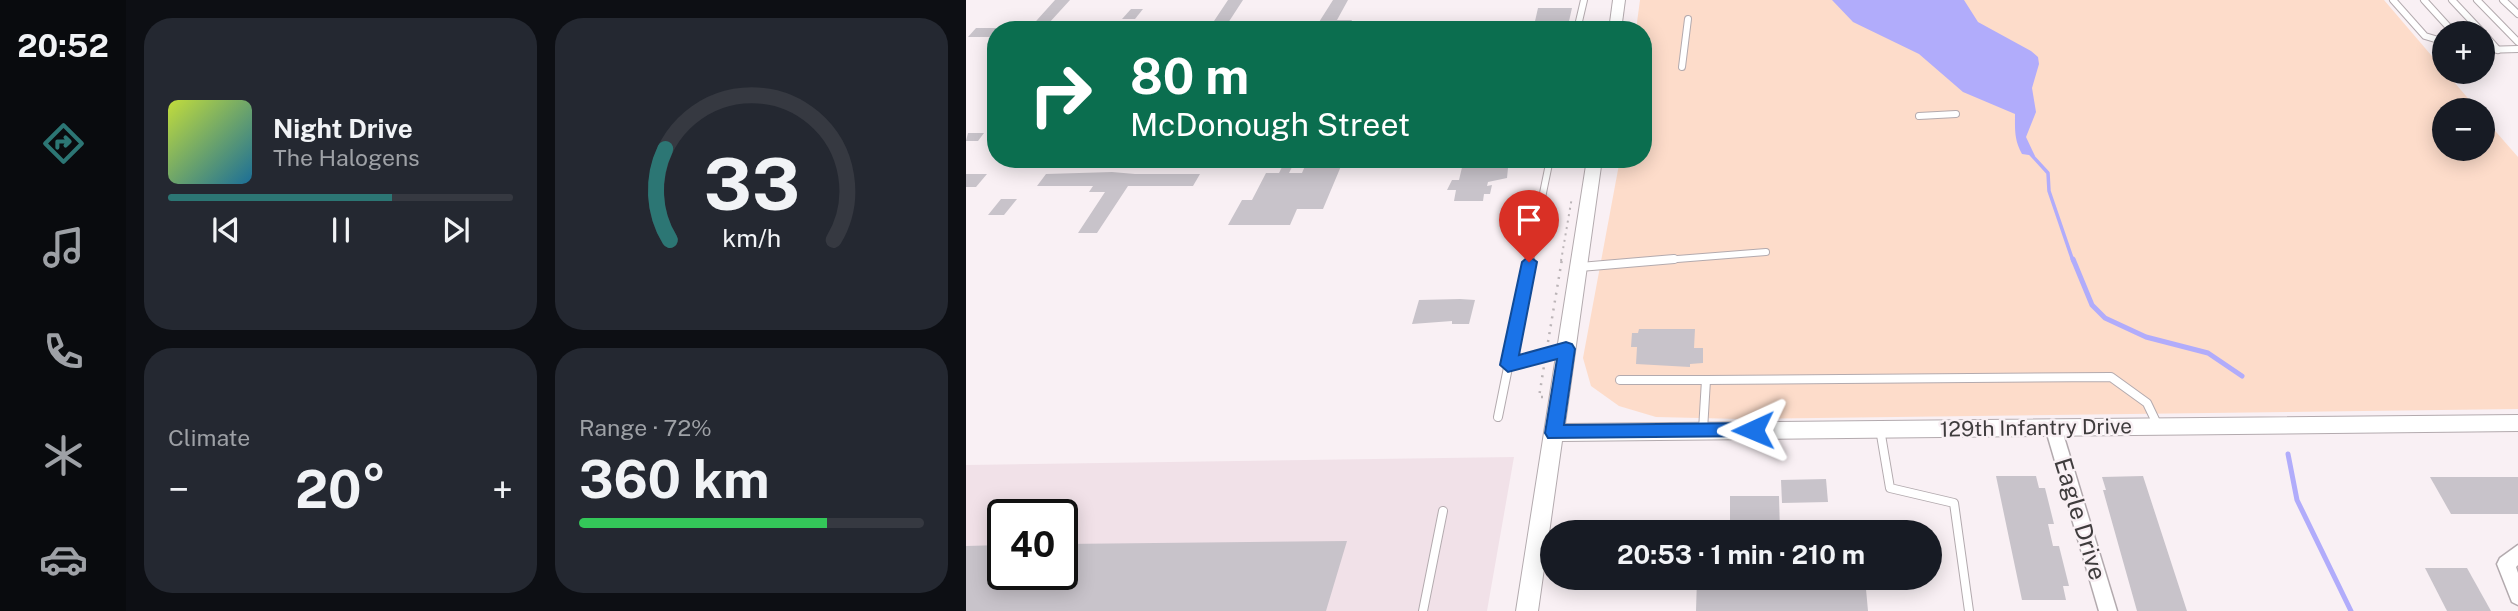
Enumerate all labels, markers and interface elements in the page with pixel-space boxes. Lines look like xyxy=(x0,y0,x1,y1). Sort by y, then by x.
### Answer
map controls xyxy=(2432,21,2495,161)
button: + xyxy=(2432,21,2495,84)
text: 20:52 xyxy=(17,27,109,64)
text: 80 m xyxy=(1130,47,1249,105)
icon: right xyxy=(1015,49,1106,140)
button: − xyxy=(2432,98,2495,161)
text: McDonough Street xyxy=(1130,106,1410,143)
text: Night Drive xyxy=(273,113,413,144)
icon: directions xyxy=(39,119,88,168)
text: 33 xyxy=(703,142,800,227)
text: The Halogens xyxy=(273,144,420,171)
pin xyxy=(1499,190,1559,262)
icon: arrive xyxy=(1510,201,1548,239)
icon: previous xyxy=(207,211,245,249)
icon: pause xyxy=(322,211,360,249)
icon: next xyxy=(437,211,475,249)
icon: music xyxy=(39,223,88,272)
text: km/h xyxy=(722,223,781,253)
icon: phone xyxy=(39,327,88,376)
position arrow xyxy=(1716,393,1790,467)
street label: 129th Infantry Drive xyxy=(1940,413,2132,442)
text: Range · 72% xyxy=(579,414,712,441)
text: Climate xyxy=(168,424,250,451)
icon: climate xyxy=(39,431,88,480)
text: 360 km xyxy=(579,449,770,510)
street label: Eagle Drive xyxy=(2049,454,2113,583)
text: 20° xyxy=(295,459,386,520)
text: − xyxy=(168,467,189,512)
text: + xyxy=(492,467,513,512)
speed limit sign: 40 xyxy=(987,499,1078,590)
icon: car xyxy=(39,535,88,584)
text: 20:53 · 1 min · 210 m xyxy=(1617,539,1865,570)

